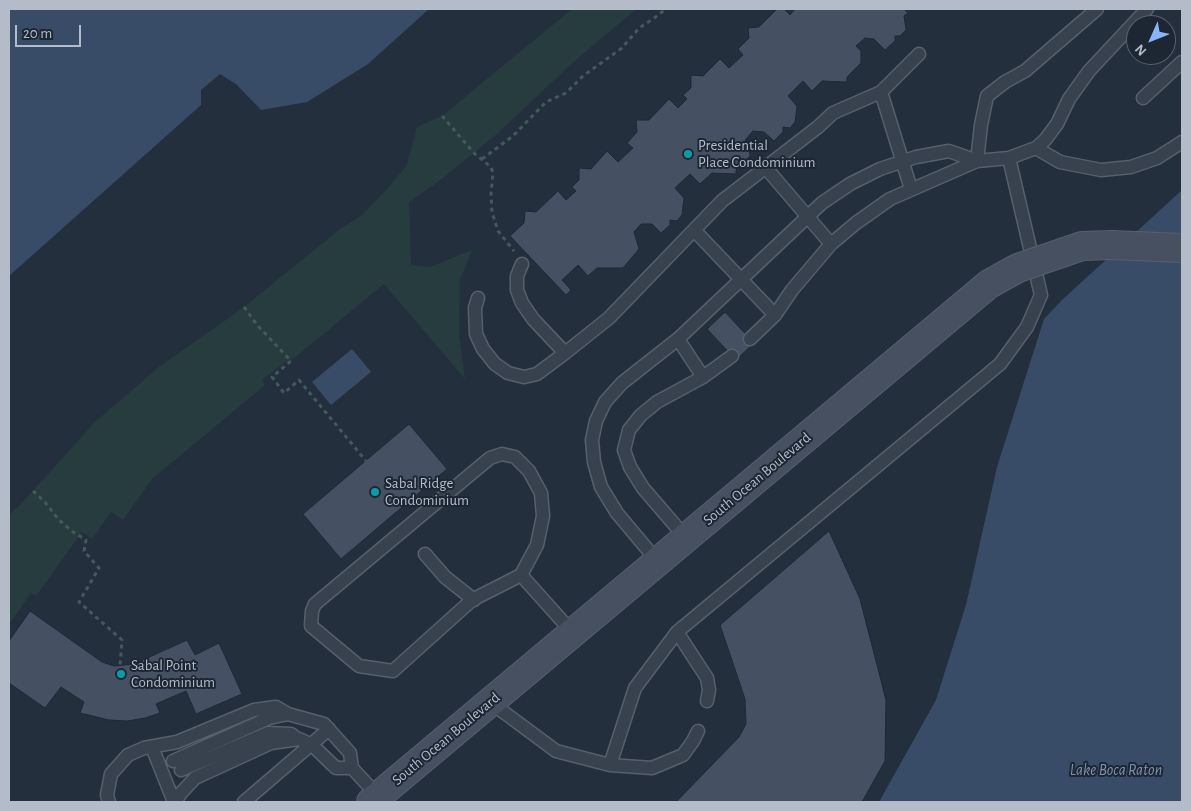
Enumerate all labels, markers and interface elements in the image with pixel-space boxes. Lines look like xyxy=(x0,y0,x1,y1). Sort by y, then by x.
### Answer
scale bar xyxy=(18,15,84,47)
north arrow xyxy=(1126,15,1176,65)
text: 20 m xyxy=(23,26,52,41)
text: N xyxy=(1133,41,1149,58)
place label: Presidential Place Condominium xyxy=(698,136,816,171)
marker: Presidential Place Condominium xyxy=(682,148,694,160)
street label: South Ocean Boulevard xyxy=(699,429,815,529)
place label: Sabal Ridge Condominium xyxy=(385,474,469,509)
marker: Sabal Ridge Condominium xyxy=(369,486,381,498)
place label: Sabal Point Condominium xyxy=(131,656,215,691)
marker: Sabal Point Condominium xyxy=(115,668,127,680)
street label: South Ocean Boulevard xyxy=(388,689,504,789)
water label: Lake Boca Raton xyxy=(1070,760,1162,780)

